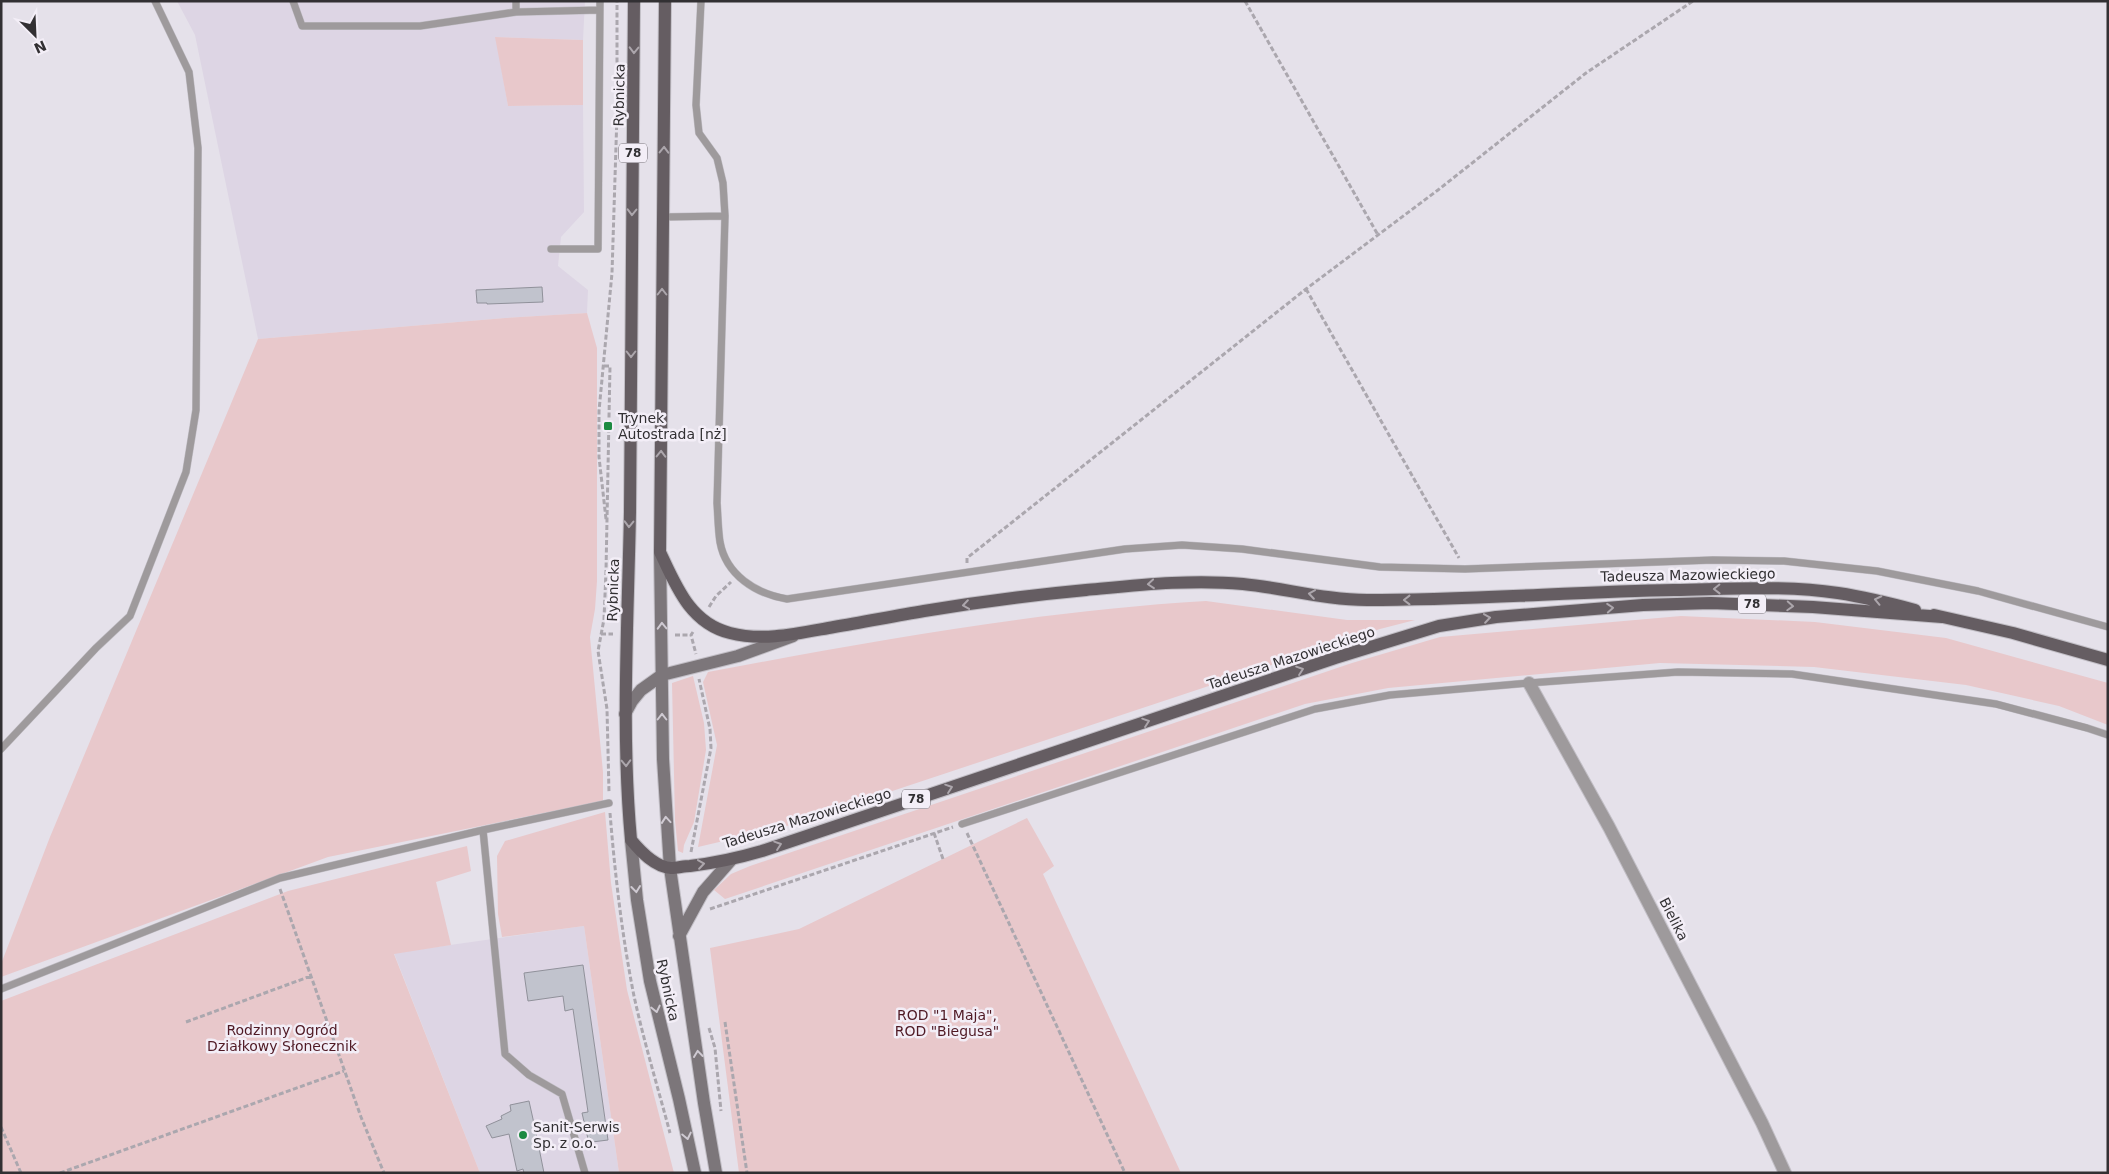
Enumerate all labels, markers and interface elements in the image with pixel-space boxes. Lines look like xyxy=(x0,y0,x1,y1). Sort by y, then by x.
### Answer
north arrow xyxy=(10,10,60,60)
text: N xyxy=(32,37,49,57)
one-way arrow xyxy=(629,46,639,54)
street label: Rybnicka xyxy=(610,63,628,127)
road number: 78 xyxy=(619,144,647,162)
one-way arrow xyxy=(659,146,669,154)
one-way arrow xyxy=(627,209,638,217)
one-way arrow xyxy=(657,287,667,295)
one-way arrow xyxy=(626,351,636,359)
place label: Trynek Autostrada [nż] xyxy=(617,410,727,442)
marker: Trynek Autostrada [nż] xyxy=(602,420,614,432)
one-way arrow xyxy=(656,450,666,458)
one-way arrow xyxy=(624,520,635,528)
street label: Rybnicka xyxy=(604,558,622,622)
street label: Tadeusza Mazowieckiego xyxy=(1599,565,1776,585)
one-way arrow xyxy=(1146,578,1154,589)
one-way arrow xyxy=(1712,584,1720,594)
one-way arrow xyxy=(1308,589,1317,599)
road number: 78 xyxy=(1738,594,1766,614)
one-way arrow xyxy=(1403,595,1410,605)
one-way arrow xyxy=(1874,596,1883,606)
one-way arrow xyxy=(962,599,970,610)
one-way arrow xyxy=(1786,600,1794,611)
one-way arrow xyxy=(1606,602,1614,613)
one-way arrow xyxy=(1484,613,1492,624)
one-way arrow xyxy=(656,622,667,630)
street label: Tadeusza Mazowieckiego xyxy=(1204,623,1377,693)
one-way arrow xyxy=(1296,666,1304,676)
one-way arrow xyxy=(657,713,667,720)
one-way arrow xyxy=(1142,717,1150,727)
one-way arrow xyxy=(621,760,631,767)
one-way arrow xyxy=(944,784,953,794)
street label: Tadeusza Mazowieckiego xyxy=(720,785,893,852)
road number: 78 xyxy=(902,790,930,809)
one-way arrow xyxy=(661,815,672,823)
one-way arrow xyxy=(774,841,782,851)
one-way arrow xyxy=(698,859,706,870)
one-way arrow xyxy=(630,885,641,893)
street label: Bielika xyxy=(1656,895,1692,943)
street label: Rybnicka xyxy=(654,958,682,1022)
one-way arrow xyxy=(650,1004,661,1013)
park label: ROD "1 Maja", ROD "Biegusa" xyxy=(895,1007,999,1039)
park label: Rodzinny Ogród Działkowy Słonecznik xyxy=(207,1022,358,1054)
one-way arrow xyxy=(693,1050,703,1059)
place label: Sanit-Serwis Sp. z o.o. xyxy=(533,1119,620,1151)
marker: Sanit-Serwis Sp. z o.o. xyxy=(517,1129,529,1141)
one-way arrow xyxy=(682,1131,692,1140)

